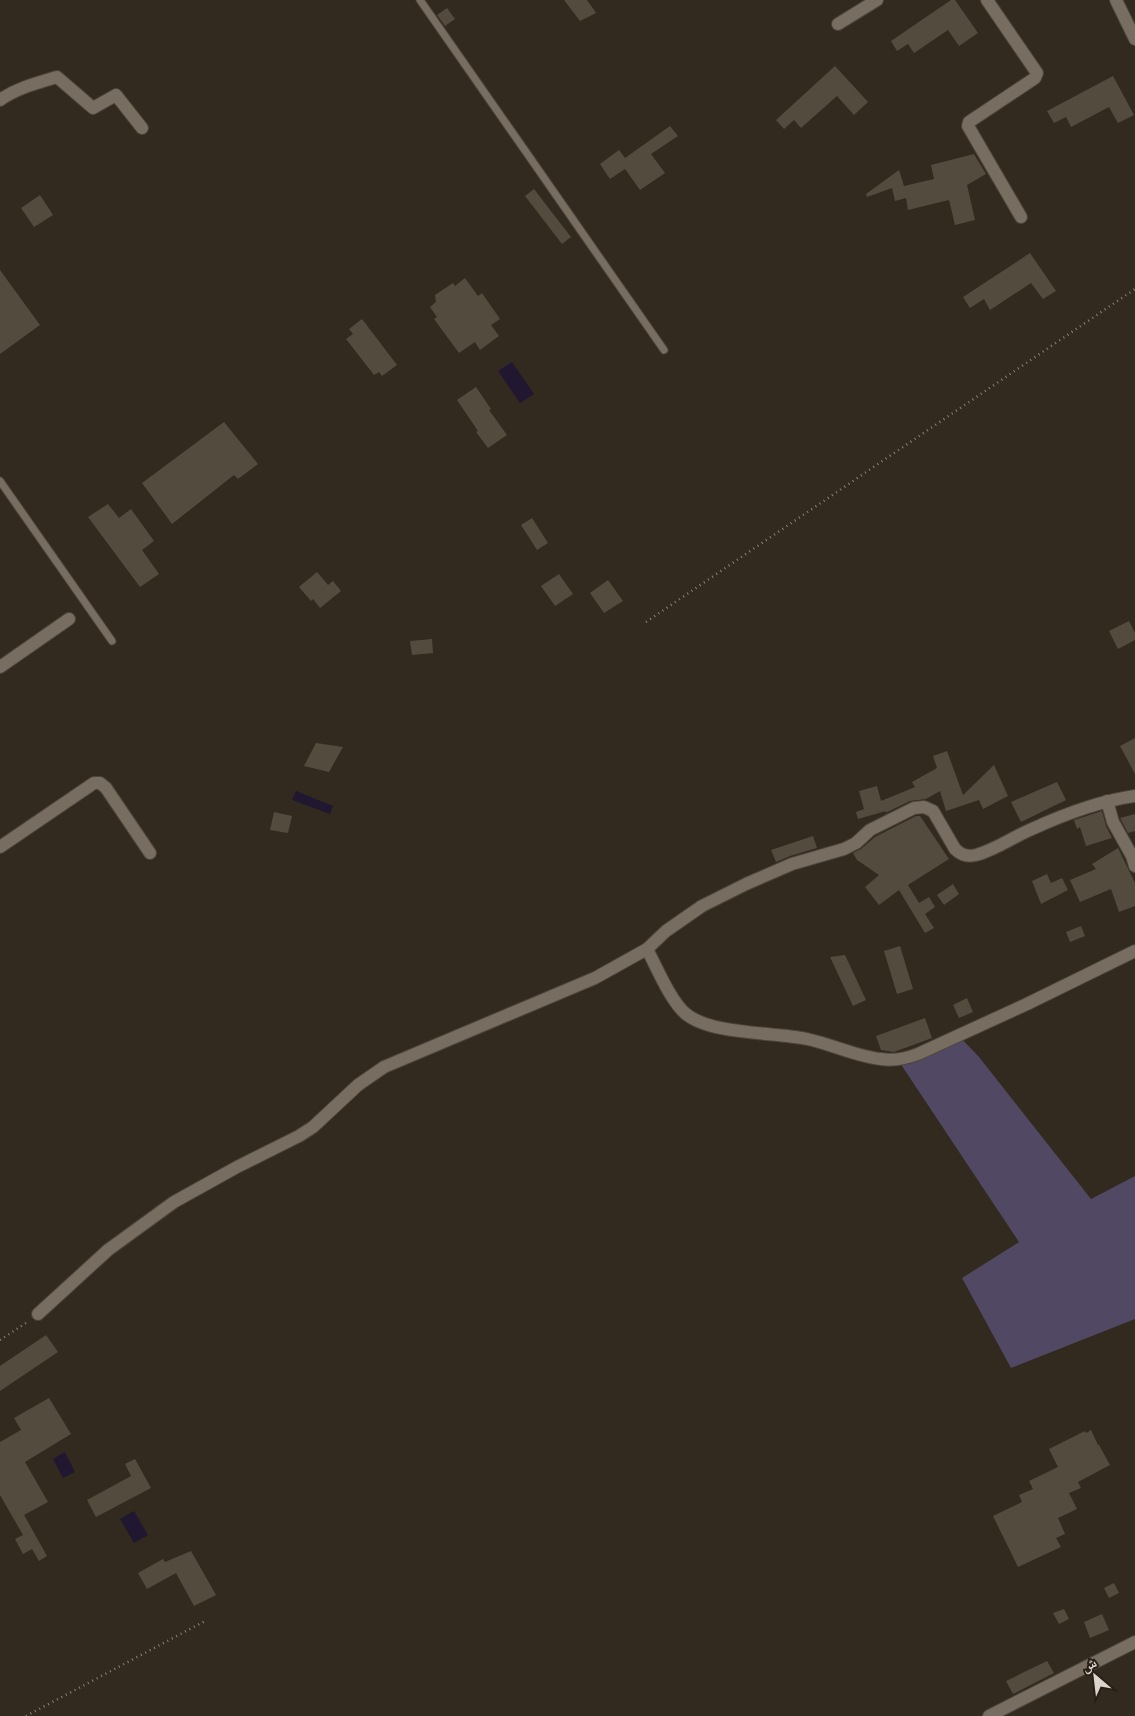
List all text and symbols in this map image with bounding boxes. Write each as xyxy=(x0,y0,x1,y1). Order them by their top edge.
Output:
north arrow xyxy=(1070,1651,1120,1701)
text: ش xyxy=(1078,1653,1100,1676)

